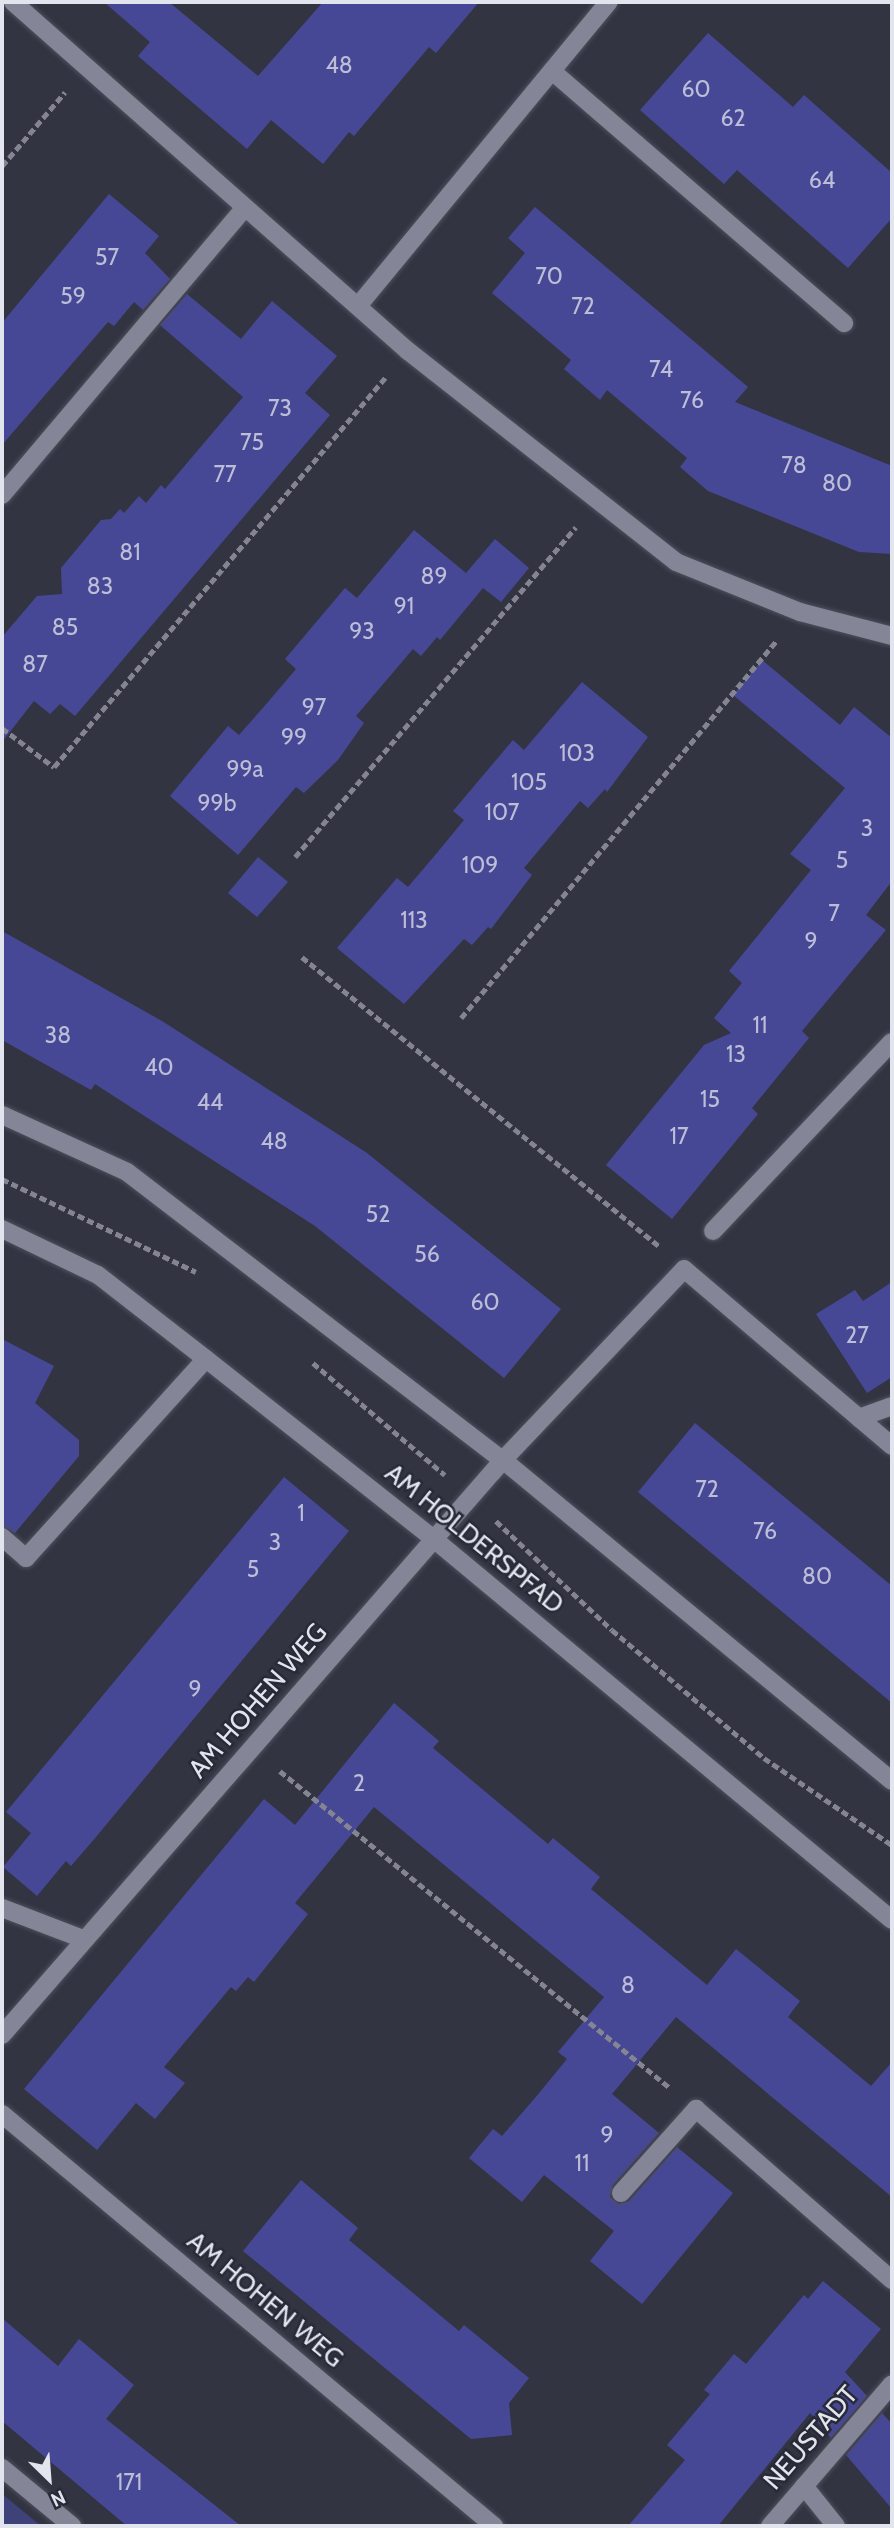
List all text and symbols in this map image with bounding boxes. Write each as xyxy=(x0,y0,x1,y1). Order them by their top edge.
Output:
house number: 48 xyxy=(325,51,353,79)
house number: 60 xyxy=(681,75,711,103)
house number: 62 xyxy=(720,104,746,132)
house number: 64 xyxy=(809,166,835,194)
house number: 57 xyxy=(95,243,119,271)
house number: 70 xyxy=(535,262,563,290)
house number: 59 xyxy=(60,282,86,310)
house number: 72 xyxy=(571,292,595,320)
house number: 74 xyxy=(649,355,673,383)
house number: 76 xyxy=(680,386,704,414)
house number: 73 xyxy=(268,394,292,422)
house number: 75 xyxy=(240,428,264,456)
house number: 78 xyxy=(781,451,807,479)
house number: 77 xyxy=(213,460,237,488)
house number: 80 xyxy=(822,469,852,497)
house number: 81 xyxy=(119,538,141,566)
house number: 89 xyxy=(420,562,448,590)
house number: 83 xyxy=(87,572,113,600)
house number: 91 xyxy=(394,592,414,620)
house number: 85 xyxy=(52,613,78,641)
house number: 93 xyxy=(349,617,375,645)
house number: 87 xyxy=(22,650,48,678)
house number: 97 xyxy=(302,693,326,721)
house number: 99 xyxy=(281,723,307,751)
house number: 103 xyxy=(559,739,595,767)
house number: 99a xyxy=(226,755,264,783)
house number: 105 xyxy=(511,768,547,796)
house number: 99b xyxy=(198,789,236,817)
house number: 107 xyxy=(485,798,519,826)
house number: 3 xyxy=(861,814,873,842)
house number: 5 xyxy=(836,846,848,874)
house number: 109 xyxy=(462,851,498,879)
house number: 7 xyxy=(828,899,840,927)
house number: 113 xyxy=(400,906,428,934)
house number: 9 xyxy=(804,927,818,955)
house number: 11 xyxy=(753,1011,767,1039)
house number: 38 xyxy=(45,1021,71,1049)
house number: 13 xyxy=(726,1040,746,1068)
house number: 40 xyxy=(144,1053,174,1081)
house number: 15 xyxy=(700,1085,720,1113)
house number: 44 xyxy=(197,1088,223,1116)
house number: 17 xyxy=(669,1122,689,1150)
house number: 48 xyxy=(260,1127,288,1155)
house number: 52 xyxy=(366,1200,390,1228)
house number: 56 xyxy=(414,1240,440,1268)
house number: 60 xyxy=(470,1288,500,1316)
house number: 27 xyxy=(845,1321,869,1349)
street label: AM HOLDERSPFAD xyxy=(378,1457,570,1621)
house number: 72 xyxy=(695,1475,719,1503)
house number: 1 xyxy=(297,1499,305,1527)
house number: 76 xyxy=(753,1517,777,1545)
house number: 3 xyxy=(269,1528,281,1556)
house number: 5 xyxy=(247,1555,259,1583)
house number: 80 xyxy=(802,1562,832,1590)
street label: AM HOHEN WEG xyxy=(182,1617,334,1785)
house number: 9 xyxy=(188,1675,202,1703)
house number: 2 xyxy=(353,1769,365,1797)
house number: 8 xyxy=(621,1971,635,1999)
house number: 9 xyxy=(600,2121,614,2149)
house number: 11 xyxy=(575,2149,589,2177)
street label: AM HOHEN WEG xyxy=(180,2226,350,2374)
street label: NEUSTADT xyxy=(757,2380,865,2496)
north arrow xyxy=(14,2444,84,2514)
house number: 171 xyxy=(116,2468,142,2496)
text: N xyxy=(47,2485,69,2512)

